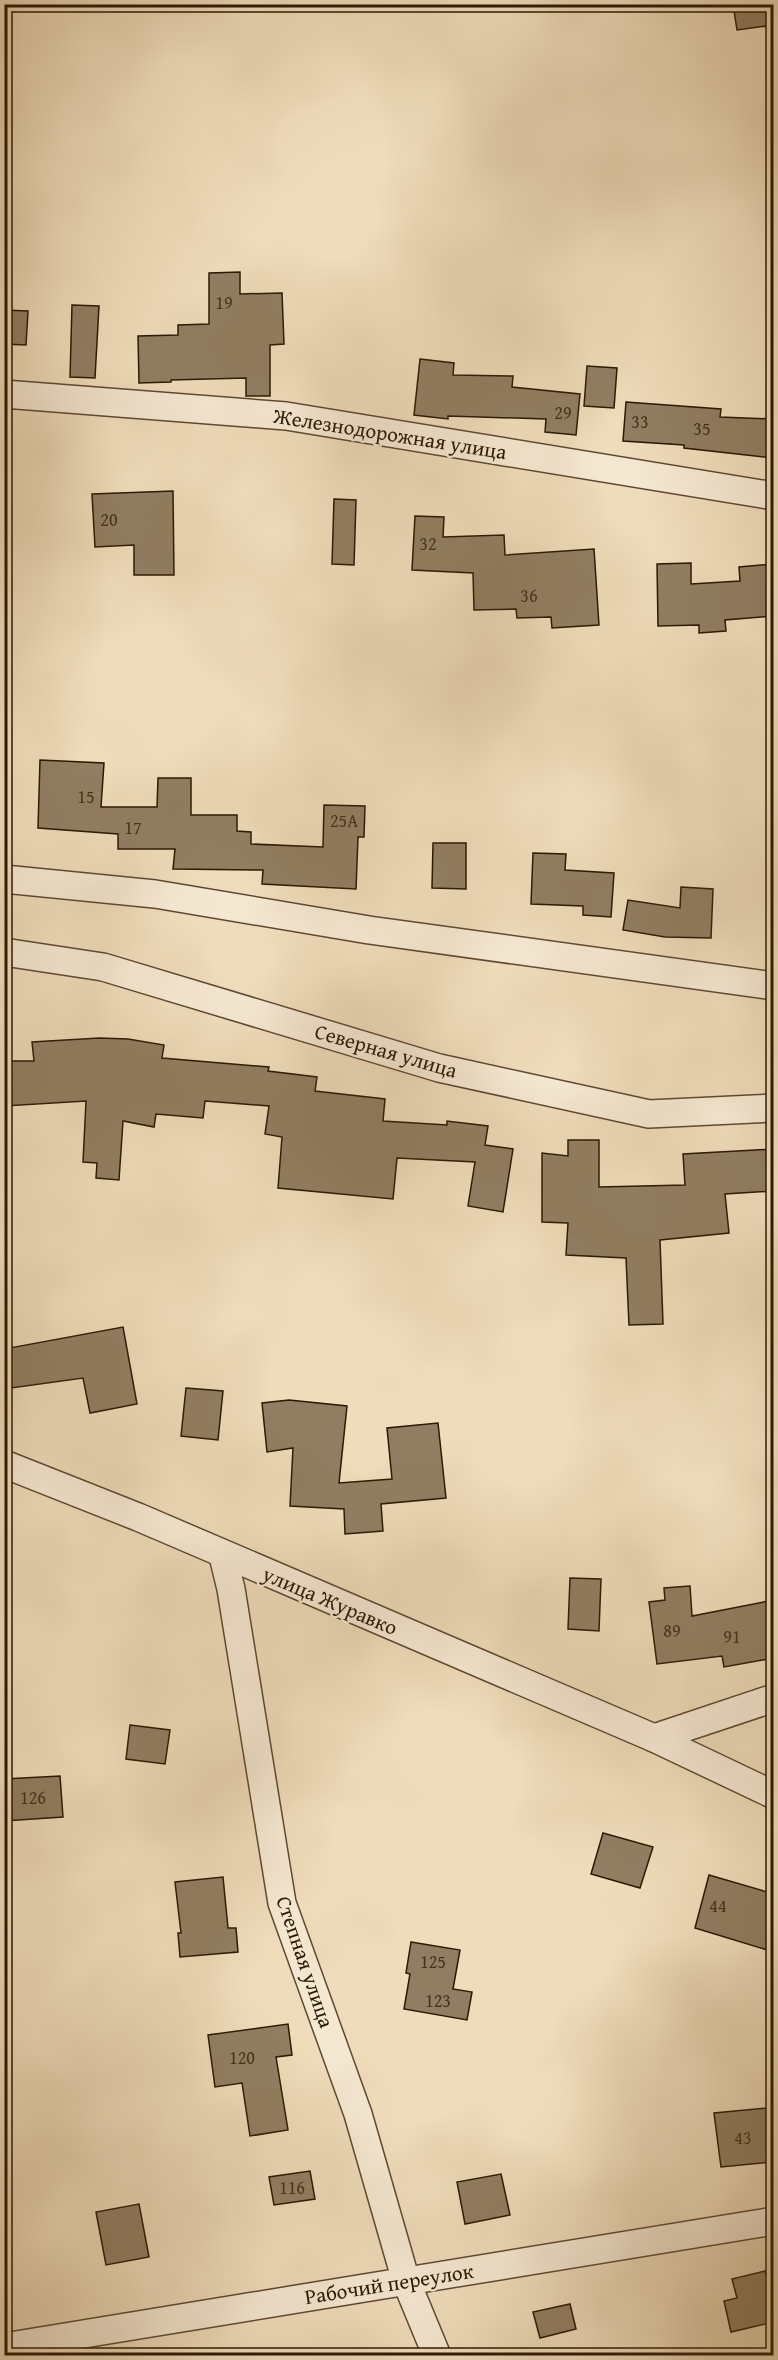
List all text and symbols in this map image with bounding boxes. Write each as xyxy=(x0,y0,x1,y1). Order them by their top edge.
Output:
house number: 19 xyxy=(215,289,233,316)
house number: 29 xyxy=(554,399,572,426)
street label: Железнодорожная улица xyxy=(270,400,509,467)
house number: 33 xyxy=(631,408,649,435)
house number: 35 xyxy=(693,415,711,442)
house number: 20 xyxy=(100,506,118,533)
house number: 32 xyxy=(419,530,437,557)
house number: 36 xyxy=(520,582,538,609)
house number: 15 xyxy=(77,783,95,810)
house number: 25А xyxy=(330,807,358,834)
house number: 17 xyxy=(124,814,142,841)
street label: Северная улица xyxy=(311,1015,461,1086)
street label: улица Журавко xyxy=(257,1558,402,1643)
house number: 89 xyxy=(663,1617,681,1644)
house number: 91 xyxy=(723,1623,741,1650)
house number: 126 xyxy=(20,1784,46,1811)
street label: Степная улица xyxy=(268,1892,342,2032)
house number: 44 xyxy=(709,1892,727,1919)
house number: 125 xyxy=(420,1948,446,1975)
house number: 123 xyxy=(425,1987,451,2014)
house number: 120 xyxy=(229,2044,255,2071)
house number: 43 xyxy=(734,2124,752,2151)
house number: 116 xyxy=(279,2174,305,2201)
street label: Рабочий переулок xyxy=(302,2255,476,2312)

